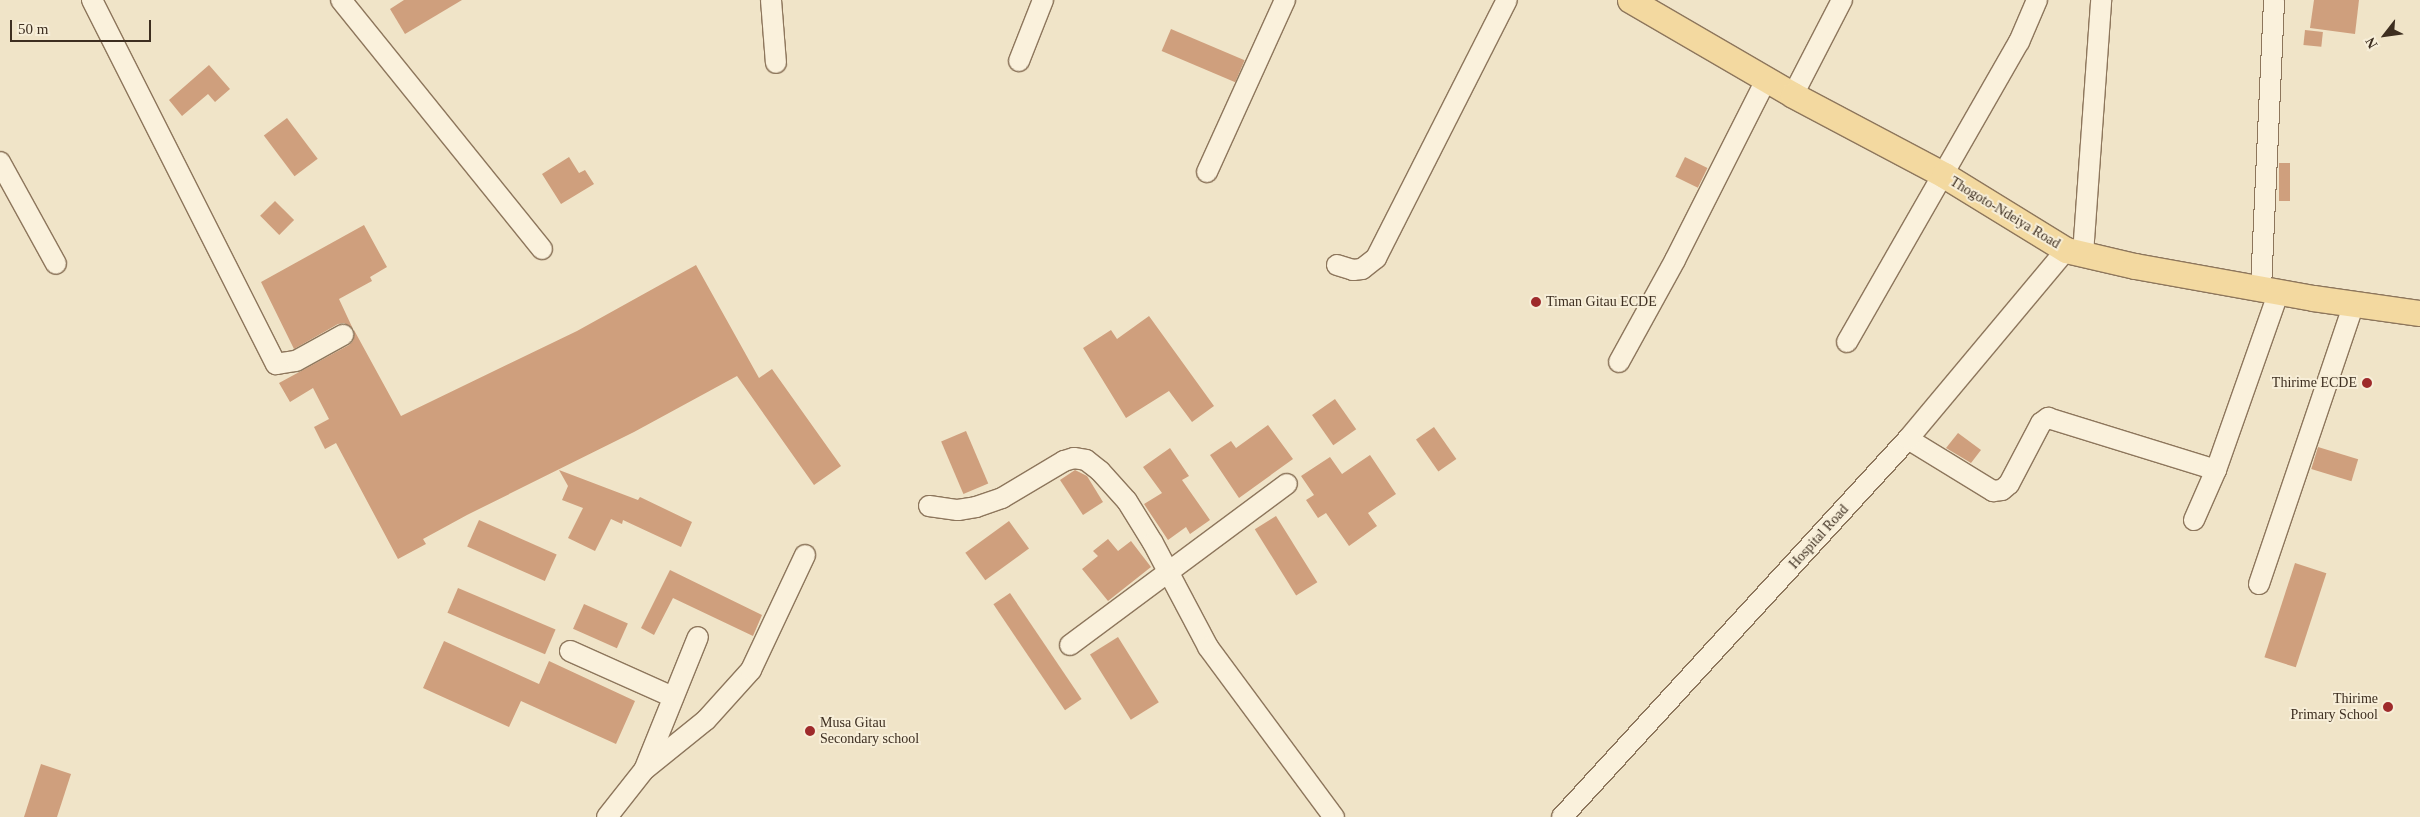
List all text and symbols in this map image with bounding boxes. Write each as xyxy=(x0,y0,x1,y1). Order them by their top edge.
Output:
scale bar xyxy=(12,10,154,42)
north arrow xyxy=(2360,10,2410,60)
text: 50 m xyxy=(18,21,48,37)
text: N xyxy=(2363,35,2381,51)
street label: Thogoto-Ndeiya Road xyxy=(1947,173,2063,253)
place label: Timan Gitau ECDE xyxy=(1546,294,1657,310)
marker: Timan Gitau ECDE xyxy=(1530,296,1542,308)
place label: Thirime ECDE xyxy=(2272,375,2357,391)
marker: Thirime ECDE xyxy=(2361,377,2373,389)
street label: Hospital Road xyxy=(1786,501,1852,573)
place label: Thirime Primary School xyxy=(2291,691,2378,724)
marker: Thirime Primary School xyxy=(2382,701,2394,713)
place label: Musa Gitau Secondary school xyxy=(820,715,919,748)
marker: Musa Gitau Secondary school xyxy=(804,725,816,737)

